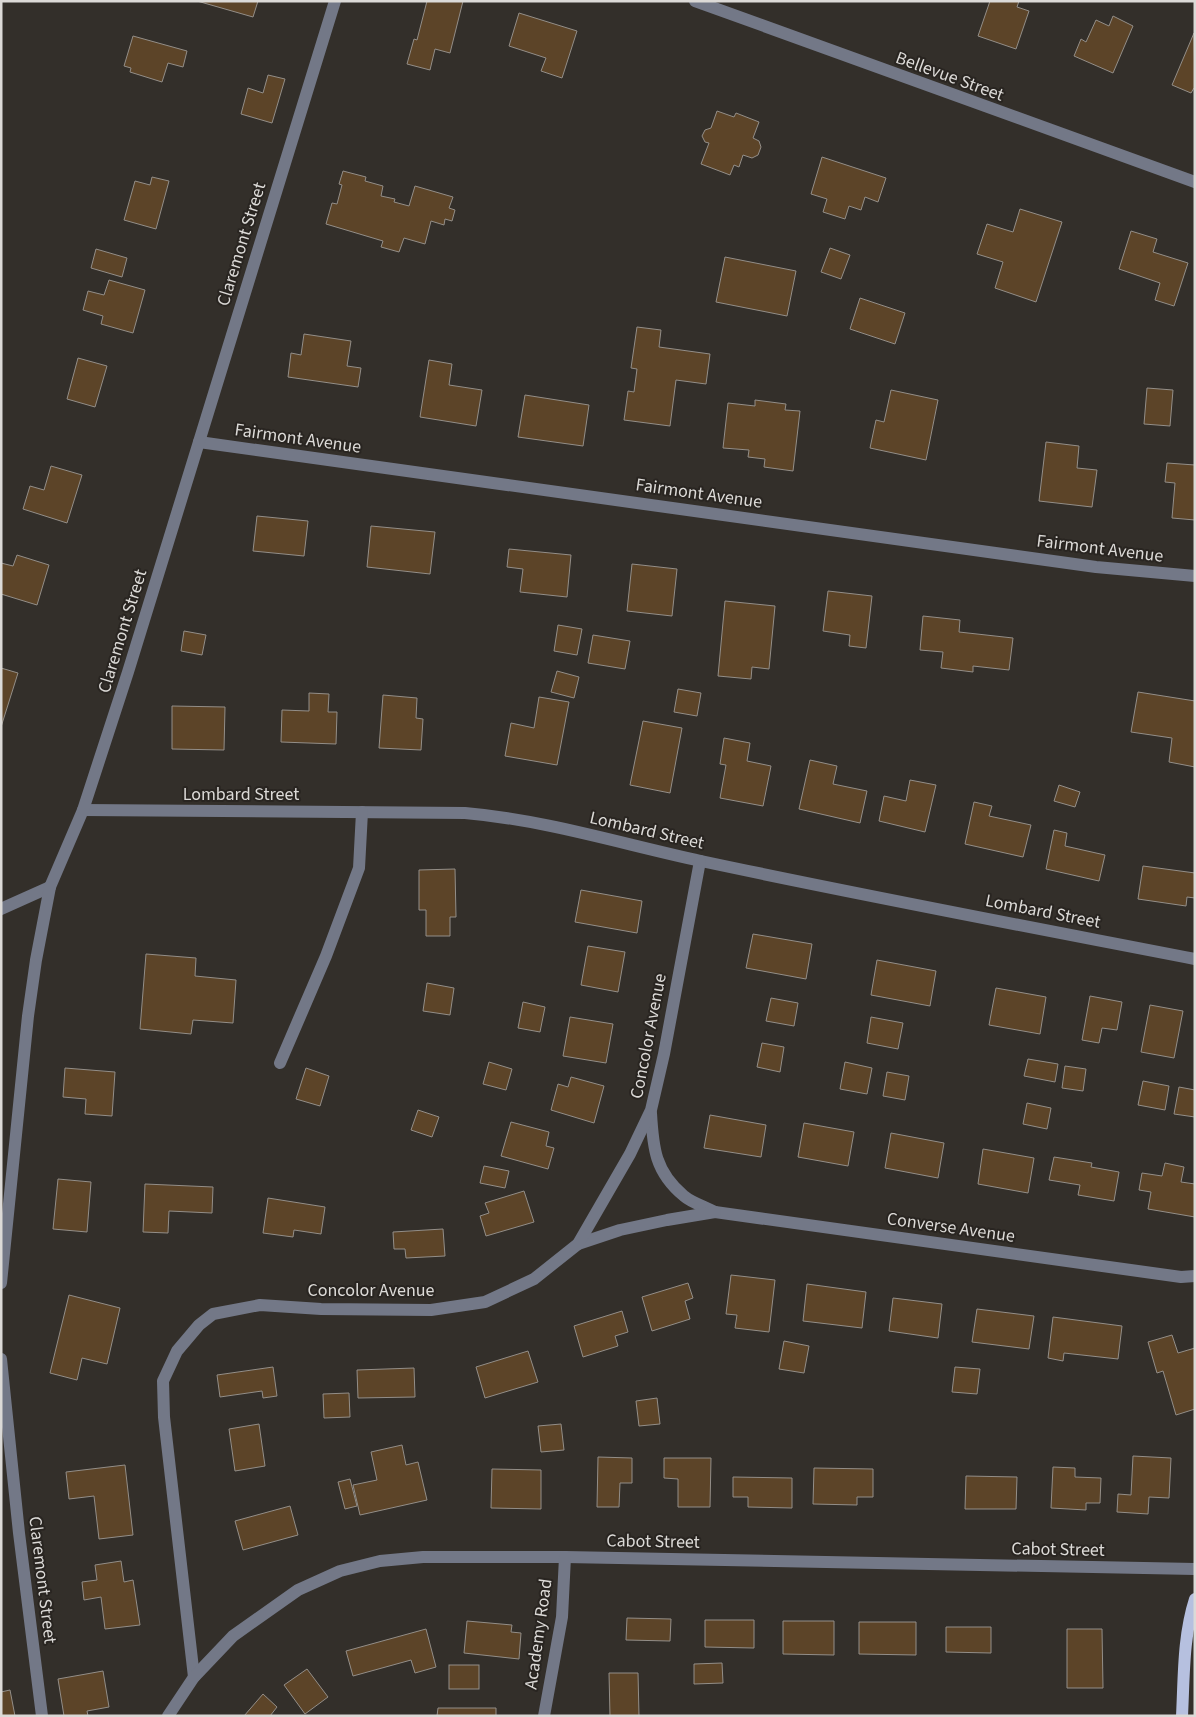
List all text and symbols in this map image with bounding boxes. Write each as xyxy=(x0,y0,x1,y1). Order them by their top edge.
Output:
street label: Bellevue Street xyxy=(892,45,1007,108)
street label: Claremont Street xyxy=(211,179,272,309)
street label: Fairmont Avenue xyxy=(233,417,363,460)
street label: Fairmont Avenue xyxy=(634,472,764,515)
street label: Fairmont Avenue xyxy=(1035,528,1165,569)
street label: Claremont Street xyxy=(92,566,153,696)
street label: Lombard Street xyxy=(183,782,299,807)
street label: Lombard Street xyxy=(587,805,707,856)
street label: Lombard Street xyxy=(983,888,1103,935)
street label: Concolor Avenue xyxy=(624,971,673,1101)
street label: Converse Avenue xyxy=(885,1206,1017,1249)
street label: Concolor Avenue xyxy=(307,1278,435,1303)
street label: Claremont Street xyxy=(22,1515,63,1645)
street label: Cabot Street xyxy=(606,1528,700,1555)
street label: Cabot Street xyxy=(1011,1536,1105,1563)
street label: Academy Road xyxy=(518,1577,559,1691)

